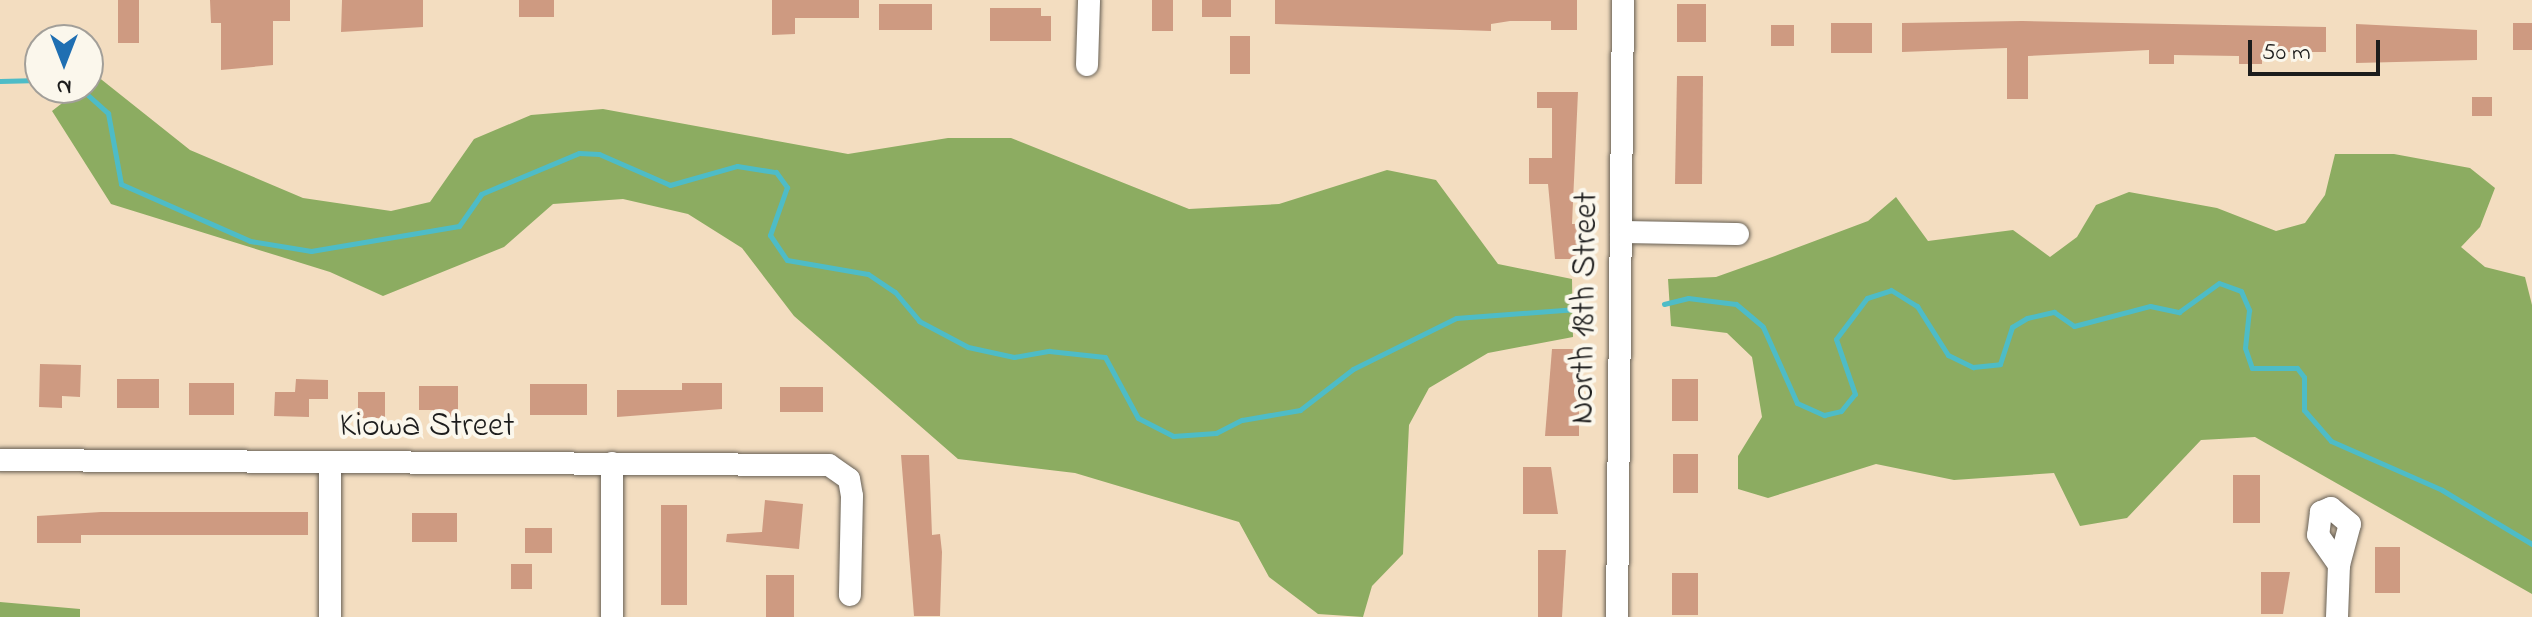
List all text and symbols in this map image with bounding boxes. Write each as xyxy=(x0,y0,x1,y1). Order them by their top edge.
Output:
north arrow xyxy=(24,24,104,104)
scale bar xyxy=(2252,24,2384,74)
text: 50 m xyxy=(2262,36,2311,71)
text: N xyxy=(57,70,71,102)
street label: North 18th Street xyxy=(1564,191,1608,425)
street label: Kiowa Street xyxy=(339,408,515,448)

